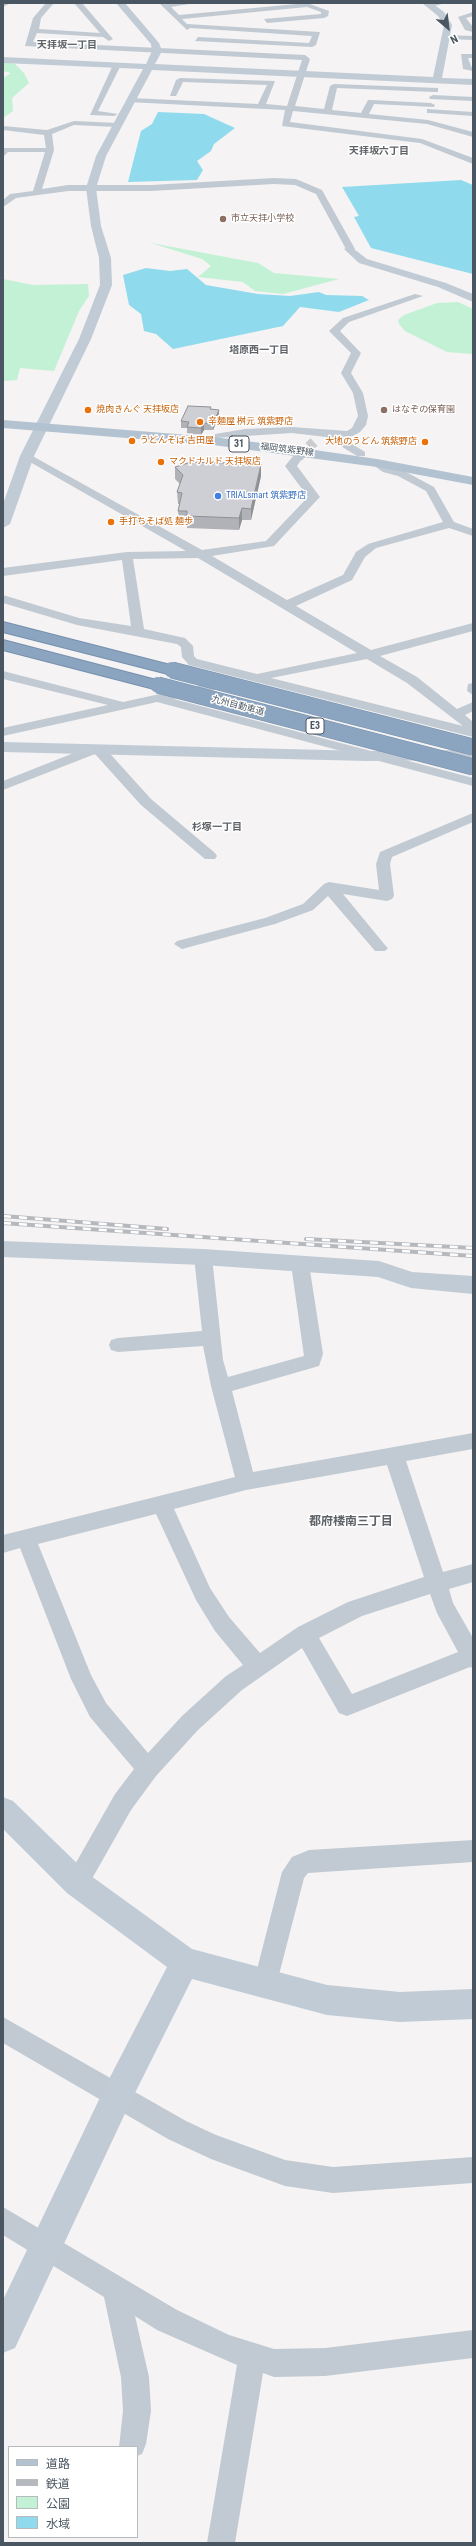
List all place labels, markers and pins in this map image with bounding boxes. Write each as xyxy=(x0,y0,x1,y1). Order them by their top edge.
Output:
marker: 市立天拝小学校 xyxy=(218,214,228,224)
place label: 市立天拝小学校 xyxy=(231,214,294,224)
marker: 焼肉きんぐ 天拝坂店 xyxy=(83,405,93,415)
place label: 焼肉きんぐ 天拝坂店 xyxy=(96,405,179,415)
marker: はなぞの保育園 xyxy=(379,405,389,415)
place label: はなぞの保育園 xyxy=(392,405,455,415)
marker: 辛麺屋 桝元 筑紫野店 xyxy=(195,417,205,427)
place label: 辛麺屋 桝元 筑紫野店 xyxy=(208,417,293,427)
marker: うどんそば 吉田屋 xyxy=(127,436,137,446)
place label: うどんそば 吉田屋 xyxy=(140,436,214,446)
place label: 大地のうどん 筑紫野店 xyxy=(325,437,417,447)
marker: 大地のうどん 筑紫野店 xyxy=(420,437,430,447)
marker: マクドナルド 天拝坂店 xyxy=(156,457,166,467)
place label: マクドナルド 天拝坂店 xyxy=(169,457,261,467)
marker: TRIALsmart 筑紫野店 xyxy=(213,491,223,501)
place label: TRIALsmart 筑紫野店 xyxy=(226,491,306,501)
marker: 手打ちそば処 麺歩 xyxy=(106,517,116,527)
place label: 手打ちそば処 麺歩 xyxy=(119,517,193,527)

